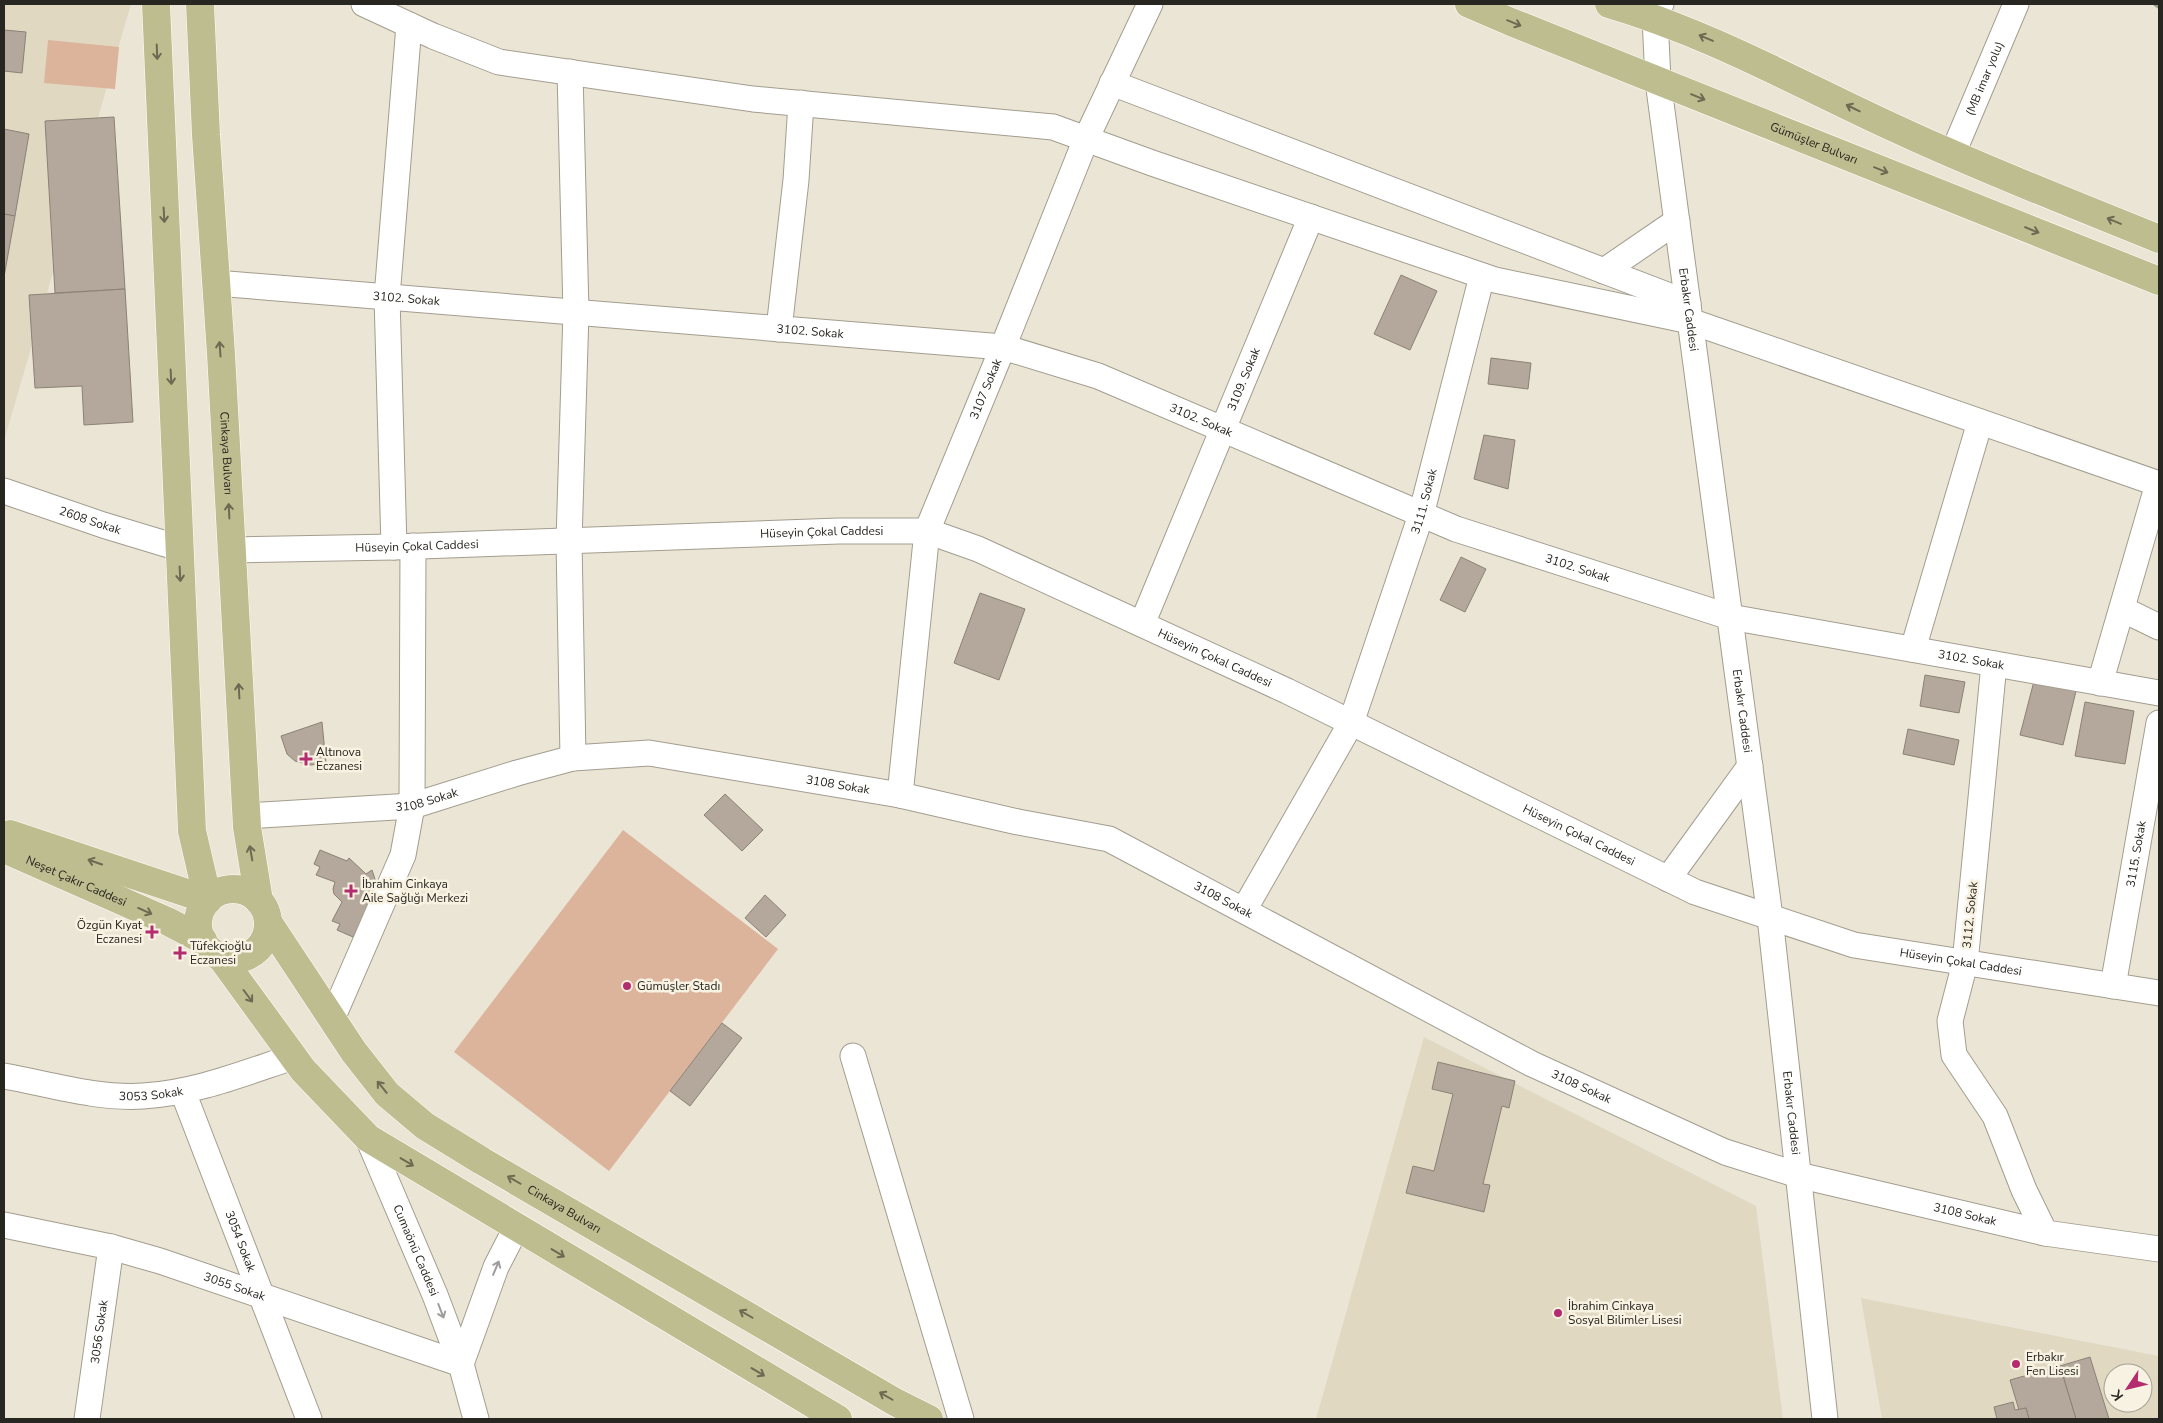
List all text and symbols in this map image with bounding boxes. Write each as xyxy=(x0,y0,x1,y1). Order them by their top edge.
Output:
one-way arrow xyxy=(1506,19,1521,29)
one-way arrow xyxy=(1699,33,1714,43)
street label: (MB imar yolu) xyxy=(1962,39,2007,118)
one-way arrow xyxy=(153,44,162,60)
one-way arrow xyxy=(1690,93,1705,102)
one-way arrow xyxy=(1845,103,1860,113)
street label: Gümüşler Bulvarı xyxy=(1768,118,1860,168)
one-way arrow xyxy=(1873,165,1888,175)
one-way arrow xyxy=(160,207,169,223)
one-way arrow xyxy=(2107,215,2122,225)
one-way arrow xyxy=(2024,226,2039,235)
street label: Erbakır Caddesi xyxy=(1675,267,1702,352)
street label: 3102. Sokak xyxy=(372,288,441,309)
street label: 3102. Sokak xyxy=(776,321,845,342)
one-way arrow xyxy=(216,341,225,357)
street label: 3109. Sokak xyxy=(1223,344,1264,413)
street label: 3107 Sokak xyxy=(966,355,1006,422)
one-way arrow xyxy=(167,369,176,385)
street label: 3102. Sokak xyxy=(1167,400,1236,441)
street label: Cinkaya Bulvarı xyxy=(216,411,237,495)
street label: 3111. Sokak xyxy=(1407,466,1441,536)
street label: 2608 Sokak xyxy=(57,503,124,538)
one-way arrow xyxy=(225,504,234,520)
street label: Hüseyin Çokal Caddesi xyxy=(760,523,883,542)
street label: Hüseyin Çokal Caddesi xyxy=(355,536,479,556)
street label: 3102. Sokak xyxy=(1543,550,1613,586)
one-way arrow xyxy=(175,566,184,582)
street label: Hüseyin Çokal Caddesi xyxy=(1155,625,1274,691)
street label: 3102. Sokak xyxy=(1937,646,2007,674)
street label: Erbakır Caddesi xyxy=(1729,668,1756,754)
one-way arrow xyxy=(235,683,244,699)
place label: Altınova Eczanesi xyxy=(316,744,362,774)
marker: Altınova Eczanesi xyxy=(300,753,312,765)
street label: 3108 Sokak xyxy=(805,771,872,798)
street label: 3108 Sokak xyxy=(395,784,461,815)
street label: Hüseyin Çokal Caddesi xyxy=(1520,800,1638,869)
street label: 3115. Sokak xyxy=(2122,819,2150,888)
one-way arrow xyxy=(246,845,256,861)
street label: Neşet Çakır Caddesi xyxy=(23,852,129,910)
one-way arrow xyxy=(88,857,104,866)
place label: İbrahim Cinkaya Aile Sağlığı Merkezi xyxy=(362,876,468,906)
street label: 3108 Sokak xyxy=(1191,878,1256,922)
street label: 3112. Sokak xyxy=(1959,880,1982,949)
marker: İbrahim Cinkaya Aile Sağlığı Merkezi xyxy=(344,884,358,898)
one-way arrow xyxy=(137,906,152,916)
place label: Özgün Kıyat Eczanesi xyxy=(77,917,143,947)
marker: Özgün Kıyat Eczanesi xyxy=(146,926,158,938)
place label: Tüfekçioğlu Eczanesi xyxy=(190,938,251,968)
street label: Hüseyin Çokal Caddesi xyxy=(1899,944,2023,979)
marker: Tüfekçioğlu Eczanesi xyxy=(174,947,186,959)
place label: Gümüşler Stadı xyxy=(637,978,720,994)
marker: Gümüşler Stadı xyxy=(621,980,633,992)
one-way arrow xyxy=(242,989,253,1002)
street label: 3108 Sokak xyxy=(1549,1066,1615,1108)
street label: Erbakır Caddesi xyxy=(1779,1070,1804,1156)
one-way arrow xyxy=(376,1081,387,1094)
street label: 3053 Sokak xyxy=(119,1083,185,1104)
one-way arrow xyxy=(400,1157,414,1167)
one-way arrow xyxy=(507,1175,522,1185)
street label: Cinkaya Bulvarı xyxy=(524,1181,604,1237)
street label: 3108 Sokak xyxy=(1932,1199,1999,1230)
street label: Cumaönü Caddesi xyxy=(389,1202,442,1298)
street label: 3054 Sokak xyxy=(221,1208,260,1275)
one-way arrow xyxy=(550,1248,564,1258)
one-way arrow xyxy=(491,1261,501,1276)
street label: 3055 Sokak xyxy=(202,1269,269,1305)
street label: 3056 Sokak xyxy=(87,1298,112,1365)
place label: İbrahim Cinkaya Sosyal Bilimler Lisesi xyxy=(1568,1298,1682,1328)
one-way arrow xyxy=(438,1304,447,1319)
marker: İbrahim Cinkaya Sosyal Bilimler Lisesi xyxy=(1552,1307,1564,1319)
one-way arrow xyxy=(739,1308,753,1318)
place label: Erbakır Fen Lisesi xyxy=(2026,1349,2079,1379)
marker: Erbakır Fen Lisesi xyxy=(2010,1358,2022,1370)
north arrow xyxy=(2103,1363,2153,1413)
one-way arrow xyxy=(750,1367,764,1377)
text: K xyxy=(2107,1385,2128,1404)
one-way arrow xyxy=(879,1391,893,1401)

